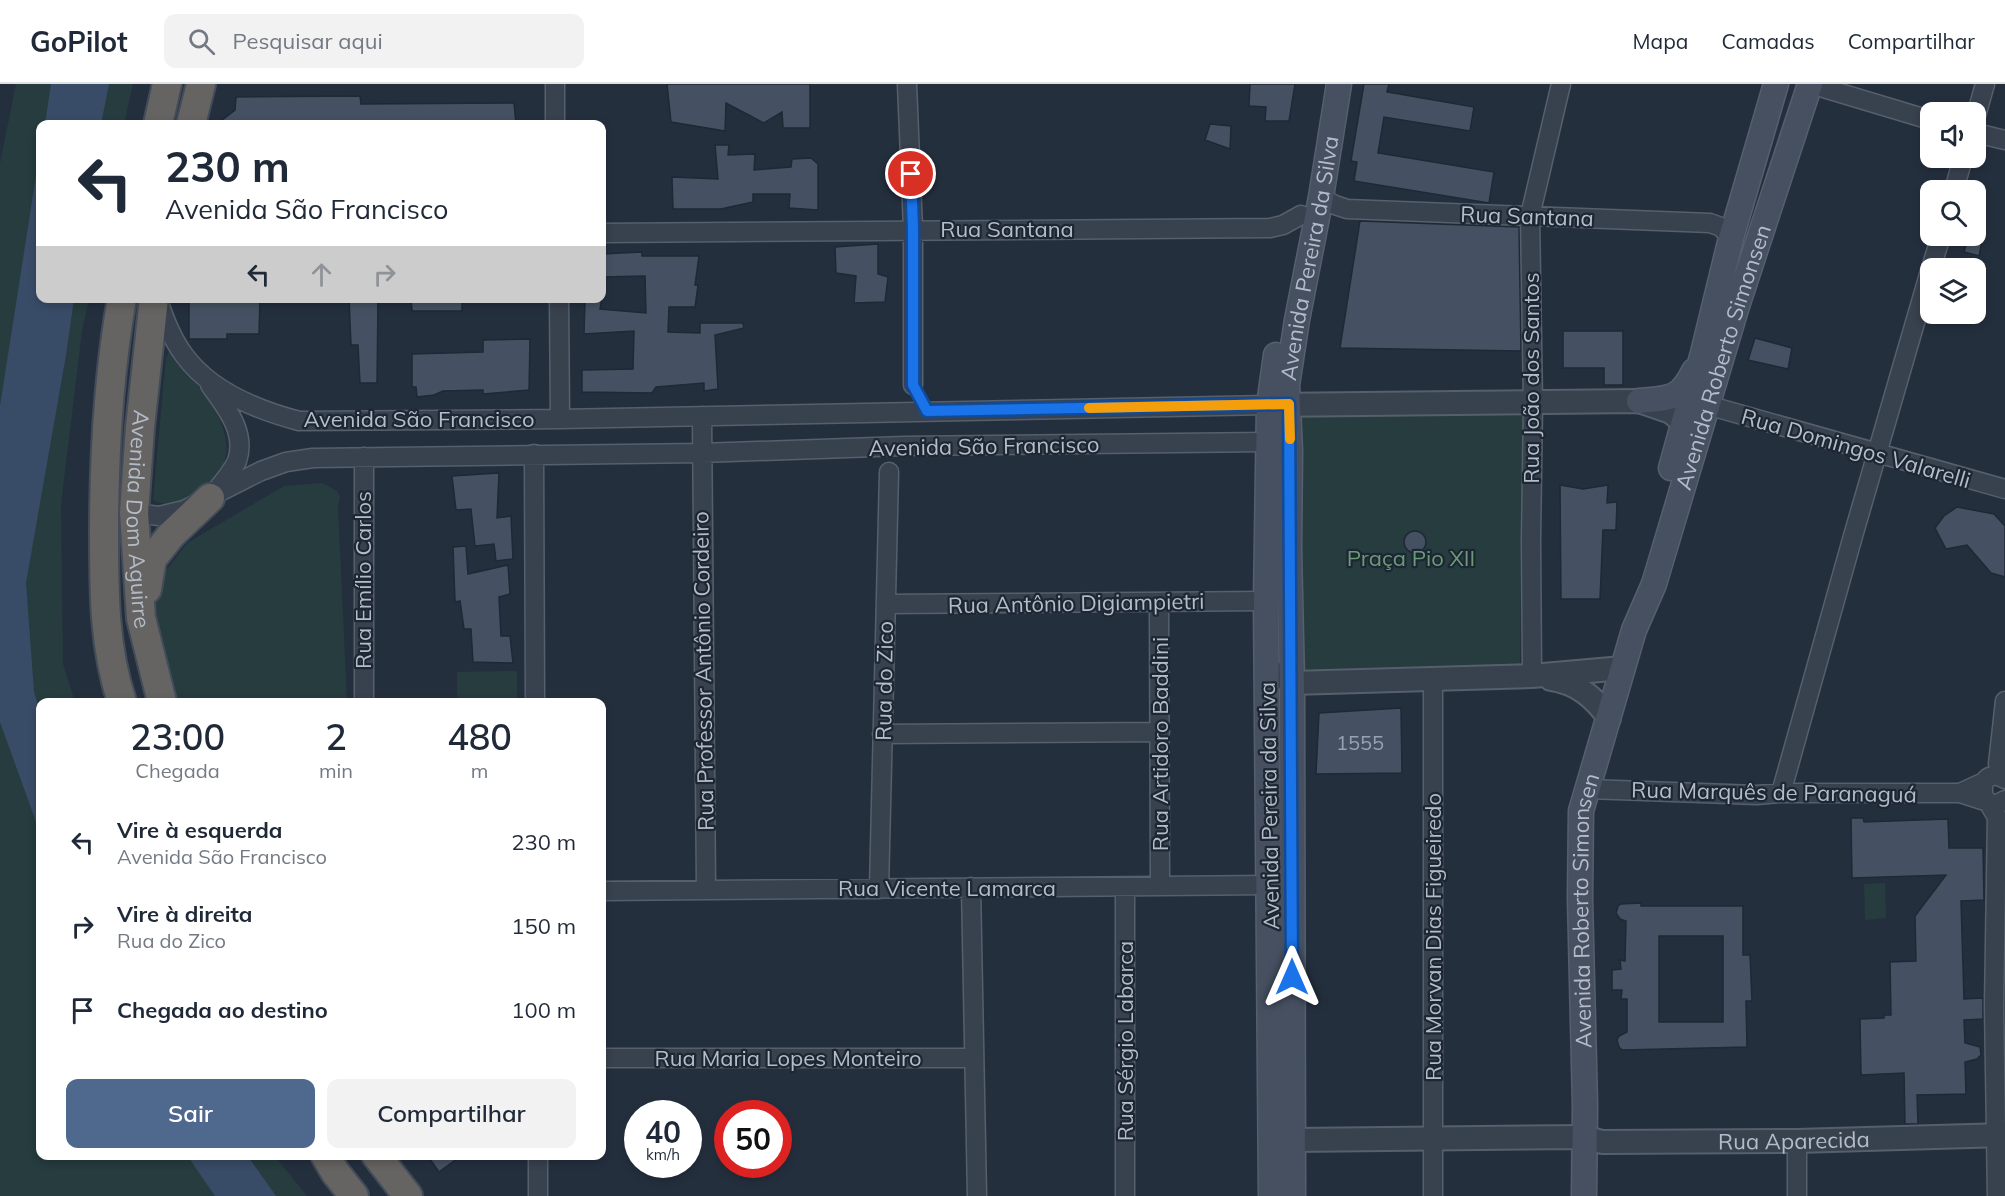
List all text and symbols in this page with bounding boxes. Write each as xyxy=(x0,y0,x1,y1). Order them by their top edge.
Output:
search box xyxy=(164,14,584,68)
text: GoPilot xyxy=(30,24,128,59)
icon: search xyxy=(185,25,218,58)
text: Pesquisar aqui xyxy=(233,27,383,55)
text: Mapa xyxy=(1633,28,1688,54)
text: Camadas xyxy=(1721,28,1815,54)
text: Compartilhar xyxy=(1848,28,1975,54)
map controls xyxy=(1920,102,1986,324)
button: sound xyxy=(1920,102,1986,168)
street label: Avenida Pereira da Silva xyxy=(1274,134,1345,382)
text: 230 m xyxy=(165,140,290,193)
icon: left xyxy=(66,144,144,222)
pin xyxy=(885,148,936,199)
icon: arrive xyxy=(894,157,927,190)
button: search xyxy=(1920,180,1986,246)
text: Avenida São Francisco xyxy=(165,192,448,226)
street label: Rua Santana xyxy=(1460,200,1594,232)
street label: Rua Santana xyxy=(940,215,1074,243)
street label: Avenida Roberto Simonsen xyxy=(1669,221,1777,493)
icon: left xyxy=(242,258,275,291)
icon: ahead xyxy=(305,258,338,291)
icon: right xyxy=(368,258,401,291)
button: layers xyxy=(1920,258,1986,324)
street label: Rua João dos Santos xyxy=(1517,272,1545,484)
street label: Rua Domingos Valarelli xyxy=(1738,402,1974,494)
street label: Avenida São Francisco xyxy=(304,405,534,433)
street label: Avenida Dom Aguirre xyxy=(120,409,157,631)
street label: Avenida São Francisco xyxy=(868,430,1100,462)
street label: Rua Emílio Carlos xyxy=(349,491,377,669)
street label: Rua Professor Antônio Cordeiro xyxy=(686,511,720,831)
park label: Praça Pio XII xyxy=(1347,544,1475,572)
street label: Rua Antônio Digiampietri xyxy=(948,587,1204,619)
street label: Rua do Zico xyxy=(869,621,899,741)
street label: Rua Artidoro Baddini xyxy=(1146,637,1174,851)
street label: Avenida Pereira da Silva xyxy=(1253,682,1285,930)
text: 23:00 xyxy=(130,714,225,759)
text: 2 xyxy=(325,714,347,759)
text: 480 xyxy=(447,714,512,759)
house number: 1555 xyxy=(1336,730,1384,755)
text: Chegada xyxy=(135,758,220,783)
text: min xyxy=(319,758,353,783)
text: m xyxy=(471,758,488,783)
street label: Avenida Roberto Simonsen xyxy=(1566,770,1605,1048)
street label: Rua Marquês de Paranaguá xyxy=(1631,776,1917,808)
street label: Rua Morvan Dias Figueiredo xyxy=(1419,793,1447,1081)
text: Vire à esquerda xyxy=(117,816,282,844)
icon: left xyxy=(66,826,99,859)
text: 230 m xyxy=(511,828,576,856)
text: Avenida São Francisco xyxy=(117,844,327,869)
street label: Rua Vicente Lamarca xyxy=(838,874,1056,902)
text: Vire à direita xyxy=(117,900,252,928)
icon: right xyxy=(66,910,99,943)
text: 150 m xyxy=(511,912,576,940)
text: Rua do Zico xyxy=(117,928,226,953)
street label: Rua Sérgio Labarca xyxy=(1111,941,1139,1141)
position arrow xyxy=(1260,945,1324,1009)
icon: arrive xyxy=(66,994,99,1027)
text: Chegada ao destino xyxy=(117,996,328,1024)
text: 100 m xyxy=(511,996,576,1024)
street label: Rua Maria Lopes Monteiro xyxy=(655,1044,921,1072)
button: Sair xyxy=(66,1079,315,1148)
button: Compartilhar xyxy=(327,1079,576,1148)
speed limit sign: 50 xyxy=(714,1100,792,1178)
text: 40 xyxy=(645,1113,681,1151)
street label: Rua Aparecida xyxy=(1718,1125,1870,1155)
text: km/h xyxy=(646,1145,680,1164)

